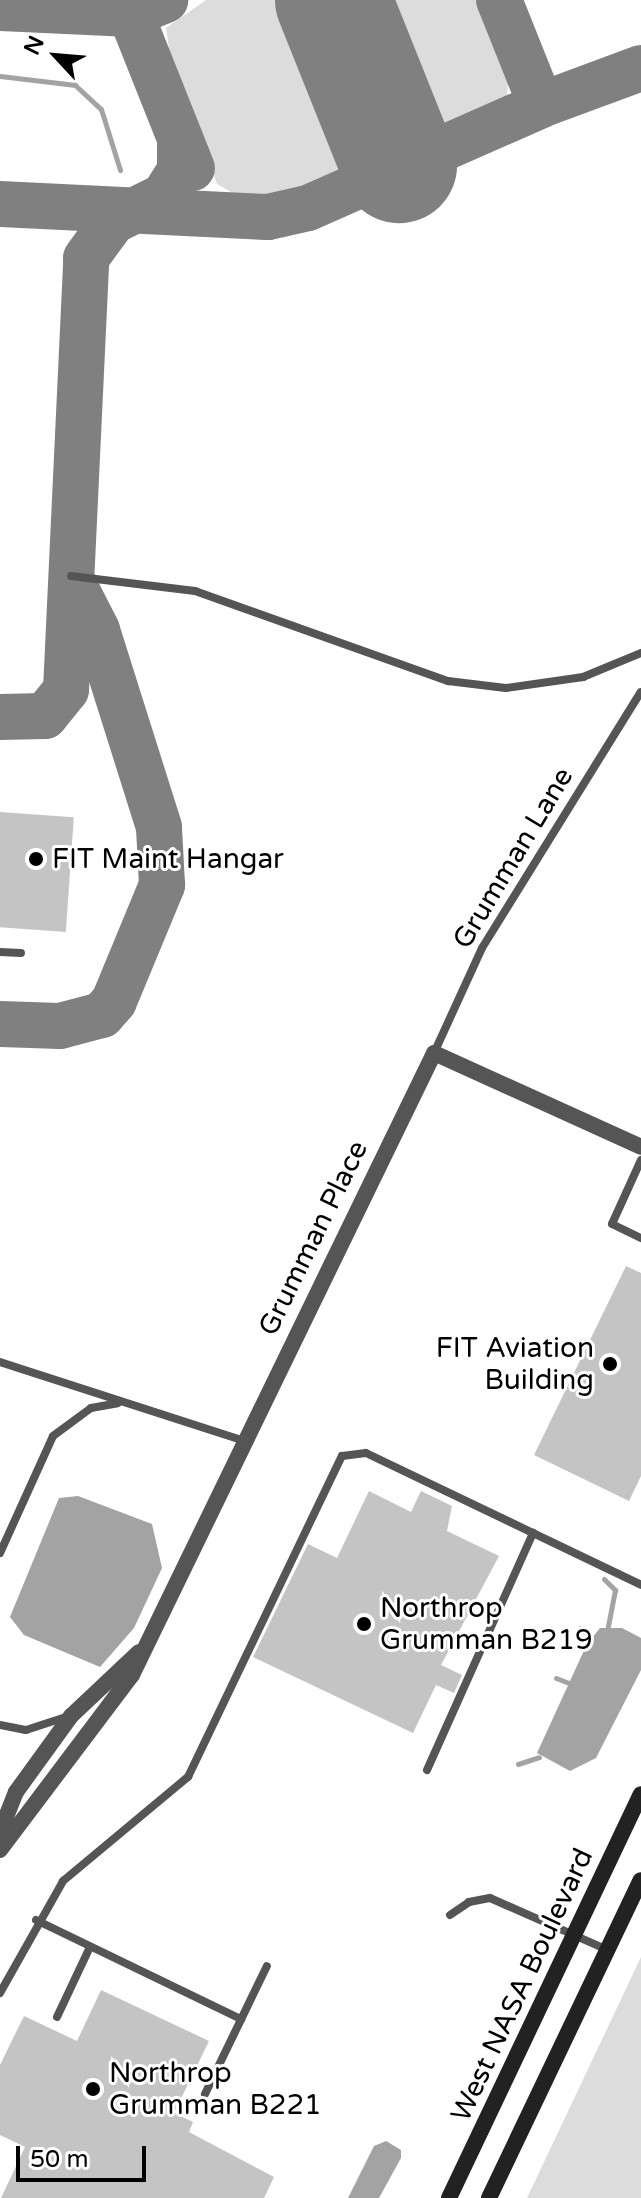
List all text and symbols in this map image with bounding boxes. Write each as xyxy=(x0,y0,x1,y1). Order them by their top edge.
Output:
north arrow xyxy=(16,16,96,96)
text: N xyxy=(19,32,50,59)
street label: Grumman Lane xyxy=(446,761,580,955)
place label: FIT Maint Hangar xyxy=(52,842,284,876)
marker: FIT Maint Hangar xyxy=(27,850,45,868)
street label: Grumman Place xyxy=(251,1135,375,1341)
place label: FIT Aviation Building xyxy=(436,1331,594,1397)
marker: FIT Aviation Building xyxy=(601,1355,619,1373)
place label: Northrop Grumman B219 xyxy=(380,1591,593,1657)
marker: Northrop Grumman B219 xyxy=(355,1615,373,1633)
street label: West NASA Boulevard xyxy=(444,1843,600,2127)
place label: Northrop Grumman B221 xyxy=(109,2056,322,2122)
marker: Northrop Grumman B221 xyxy=(84,2080,102,2098)
scale bar xyxy=(20,2130,150,2180)
text: 50 m xyxy=(30,2145,88,2174)

